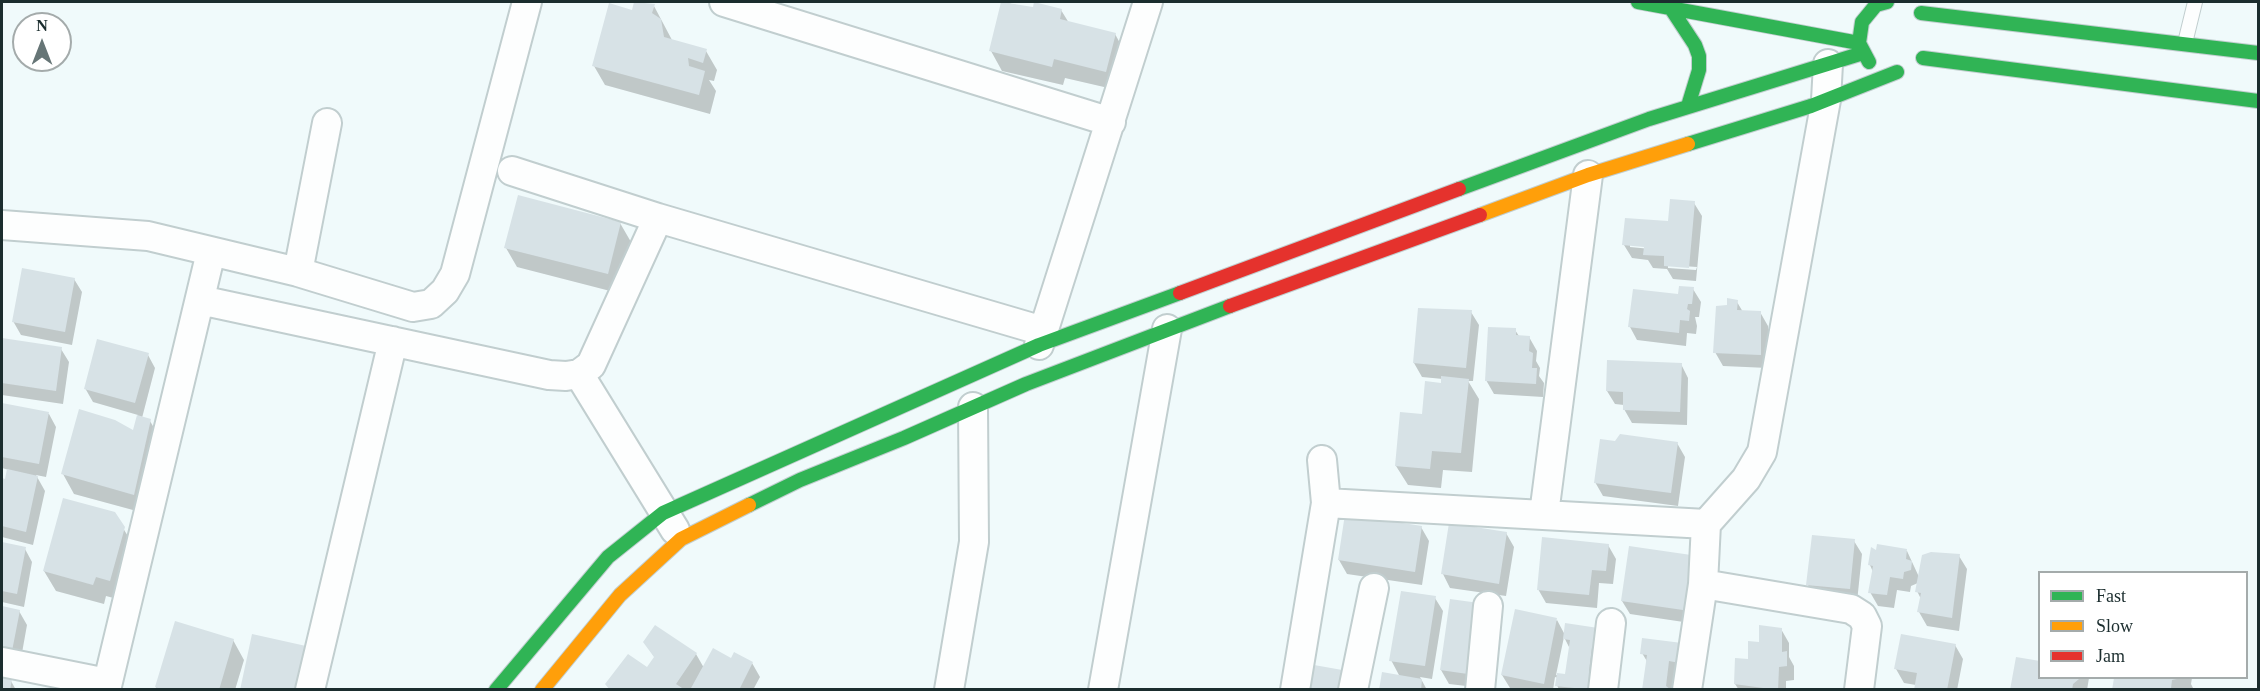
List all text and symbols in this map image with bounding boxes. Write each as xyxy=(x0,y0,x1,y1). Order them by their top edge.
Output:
north arrow xyxy=(12,12,72,72)
text: N xyxy=(36,17,48,34)
legend xyxy=(2038,571,2248,679)
text: Fast xyxy=(2096,586,2126,606)
text: Slow xyxy=(2096,616,2133,636)
text: Jam xyxy=(2096,646,2125,666)

